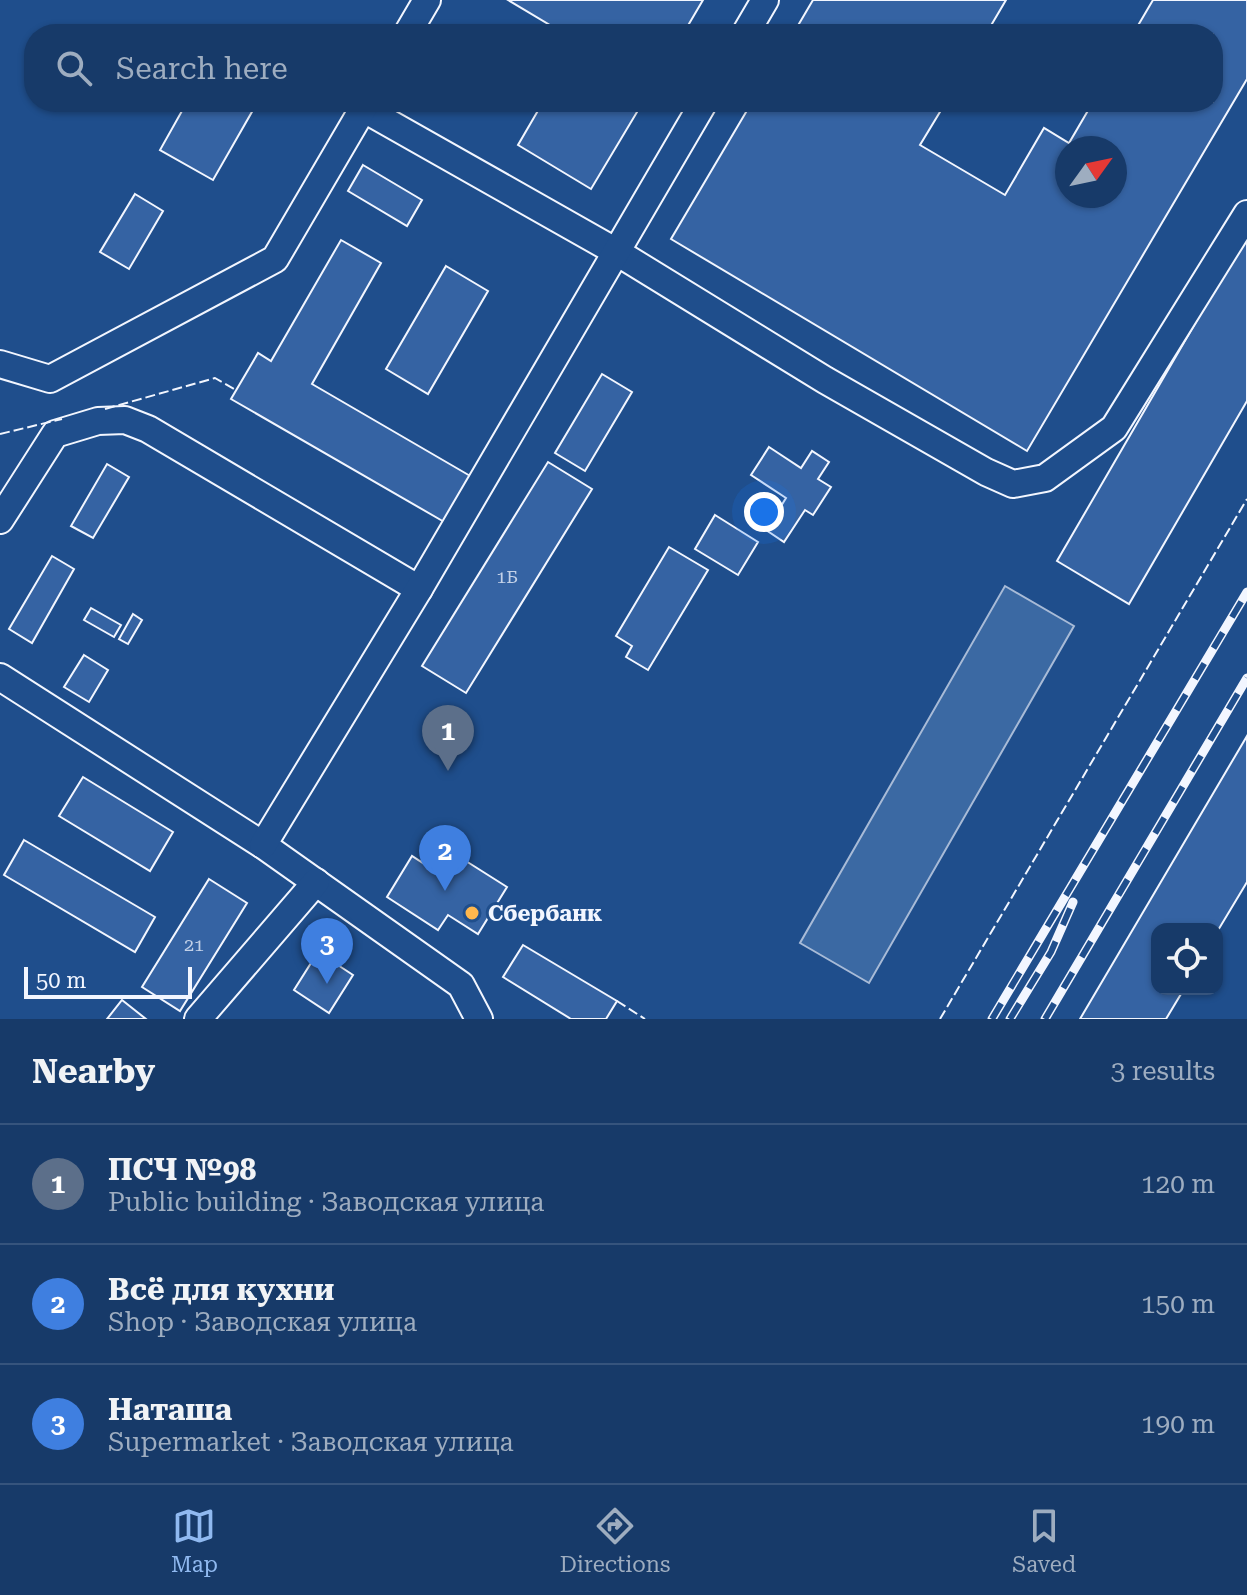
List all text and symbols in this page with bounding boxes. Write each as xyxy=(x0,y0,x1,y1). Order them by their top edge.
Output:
search box xyxy=(24,24,1223,112)
icon: search xyxy=(52,46,96,90)
text: Search here xyxy=(116,51,288,86)
north arrow xyxy=(1055,136,1127,208)
your location xyxy=(744,492,784,532)
house number: 1Б xyxy=(496,566,518,587)
pin: 1 xyxy=(422,705,474,771)
pin: 2 xyxy=(419,825,471,891)
place label: Сбербанк xyxy=(488,901,602,926)
marker: Сбербанк xyxy=(463,904,481,922)
pin: 3 xyxy=(301,918,353,984)
map controls xyxy=(1151,923,1223,995)
button: locate xyxy=(1151,923,1223,995)
house number: 21 xyxy=(184,934,204,955)
scale bar xyxy=(24,963,192,999)
text: 50 m xyxy=(36,968,86,993)
text: Nearby xyxy=(32,1051,155,1091)
text: 3 results xyxy=(1111,1056,1215,1086)
text: ПСЧ №98 xyxy=(108,1152,256,1187)
text: 1 xyxy=(51,1169,65,1199)
text: 120 m xyxy=(1141,1169,1215,1199)
text: Public building · Заводская улица xyxy=(108,1187,544,1217)
text: Всё для кухни xyxy=(108,1272,334,1307)
text: 2 xyxy=(51,1289,65,1319)
text: 150 m xyxy=(1141,1289,1215,1319)
text: Shop · Заводская улица xyxy=(108,1307,417,1337)
text: Наташа xyxy=(108,1392,232,1427)
text: 3 xyxy=(51,1409,65,1439)
text: 190 m xyxy=(1141,1409,1215,1439)
text: Supermarket · Заводская улица xyxy=(108,1427,514,1457)
tab: Map xyxy=(171,1504,218,1577)
tab: Directions xyxy=(560,1504,671,1577)
tab: Saved xyxy=(1012,1504,1076,1577)

